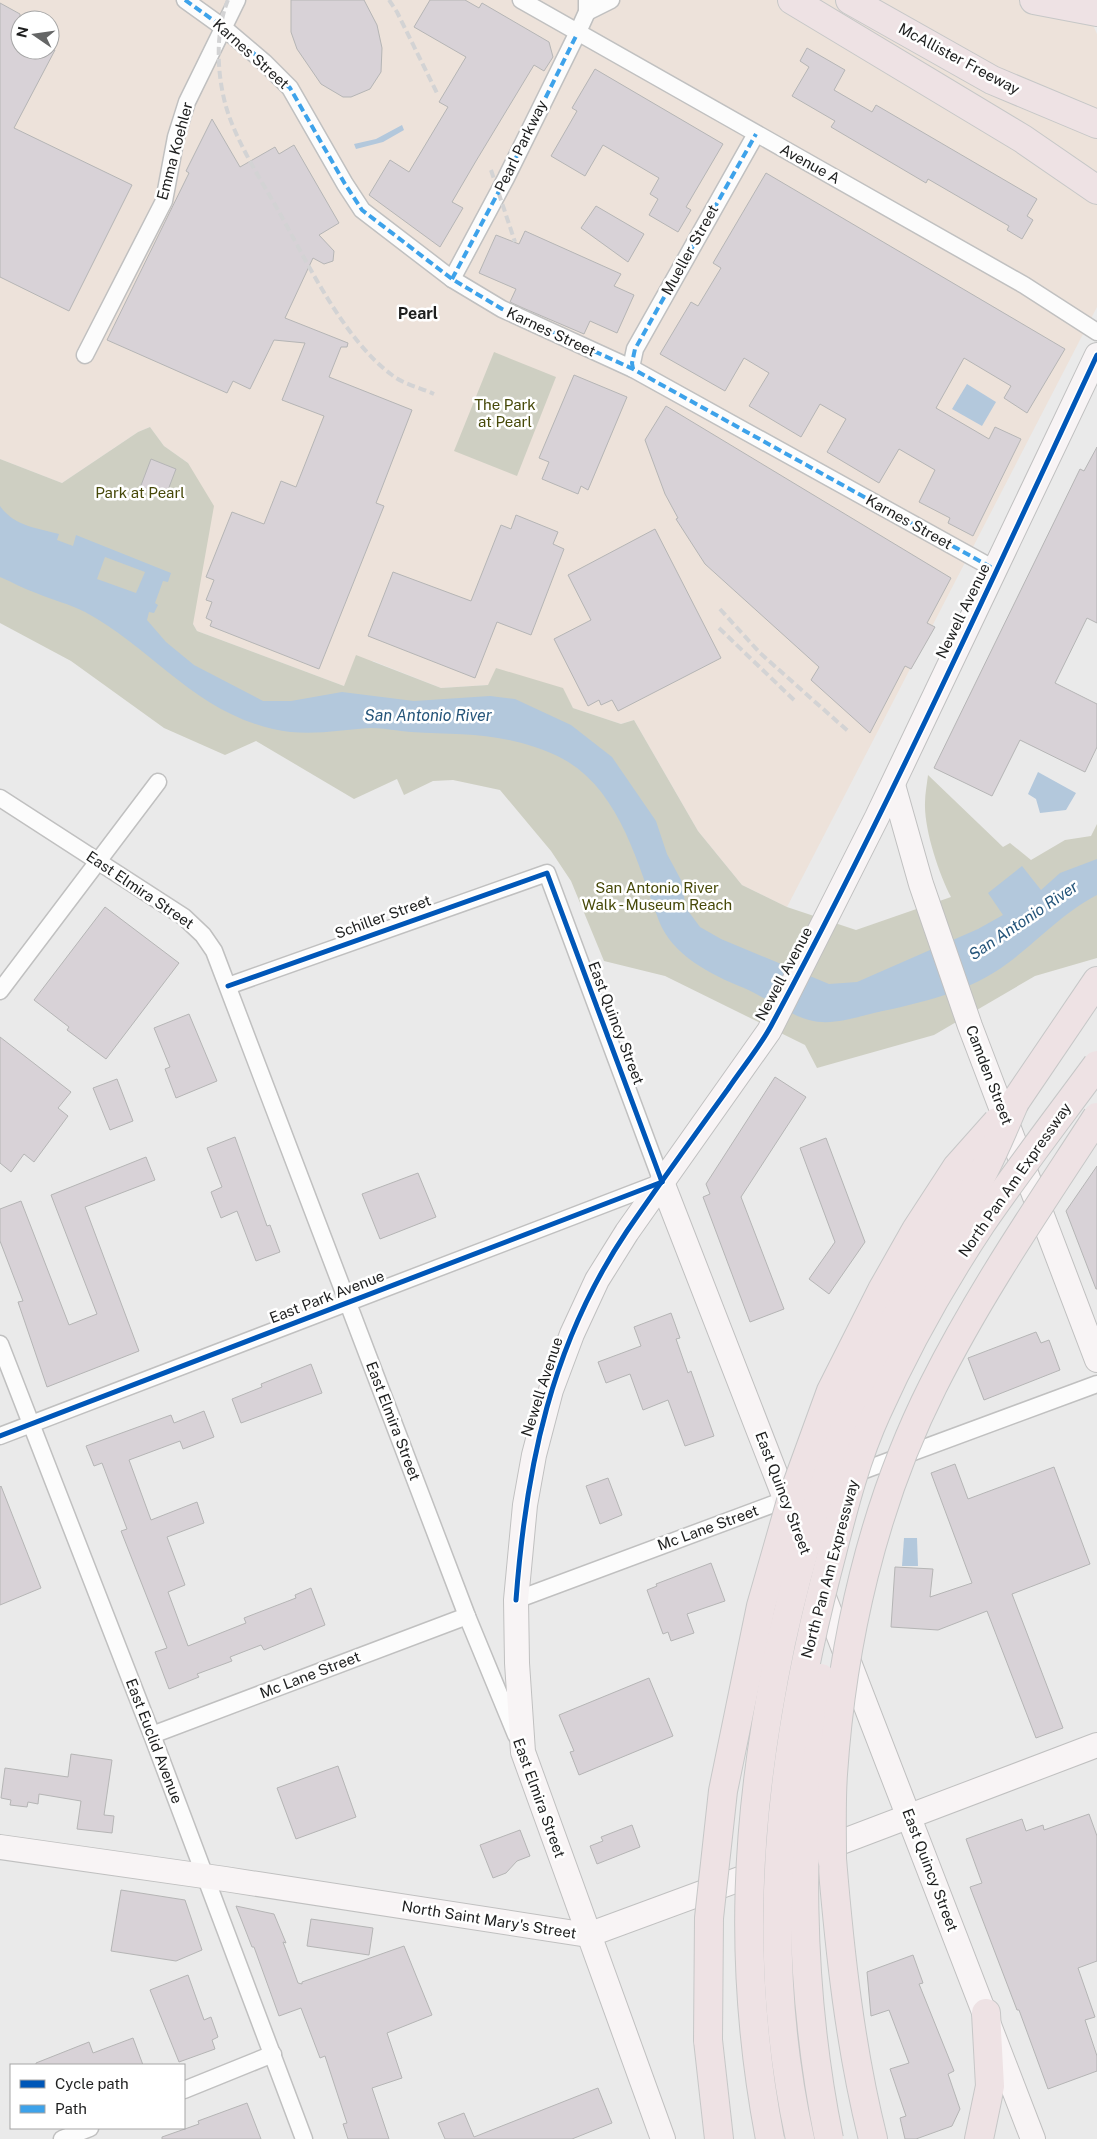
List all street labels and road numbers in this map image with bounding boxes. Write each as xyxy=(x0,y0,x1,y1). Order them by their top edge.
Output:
street label: Karnes Street xyxy=(210,15,293,92)
street label: McAllister Freeway xyxy=(896,19,1023,98)
street label: Pearl Parkway xyxy=(491,97,550,194)
street label: Emma Koehler xyxy=(153,100,196,202)
street label: Avenue A xyxy=(777,140,843,187)
street label: Mueller Street xyxy=(658,201,722,298)
street label: Karnes Street xyxy=(504,303,599,360)
street label: Karnes Street xyxy=(863,491,956,552)
street label: Newell Avenue xyxy=(932,560,993,661)
street label: East Elmira Street xyxy=(83,847,197,932)
street label: Schiller Street xyxy=(333,891,433,942)
street label: Newell Avenue xyxy=(752,924,815,1024)
street label: East Quincy Street xyxy=(585,959,648,1087)
street label: Camden Street xyxy=(963,1023,1016,1127)
street label: North Pan Am Expressway xyxy=(955,1099,1074,1260)
street label: East Park Avenue xyxy=(267,1267,387,1326)
street label: Newell Avenue xyxy=(517,1335,566,1439)
street label: East Elmira Street xyxy=(363,1359,424,1483)
street label: East Quincy Street xyxy=(752,1429,815,1557)
street label: North Pan Am Expressway xyxy=(797,1478,862,1660)
street label: Mc Lane Street xyxy=(655,1501,761,1554)
street label: Mc Lane Street xyxy=(257,1648,363,1701)
street label: East Euclid Avenue xyxy=(123,1676,186,1806)
street label: East Elmira Street xyxy=(510,1736,569,1860)
street label: East Quincy Street xyxy=(899,1806,962,1934)
street label: North Saint Mary's Street xyxy=(400,1897,578,1942)

